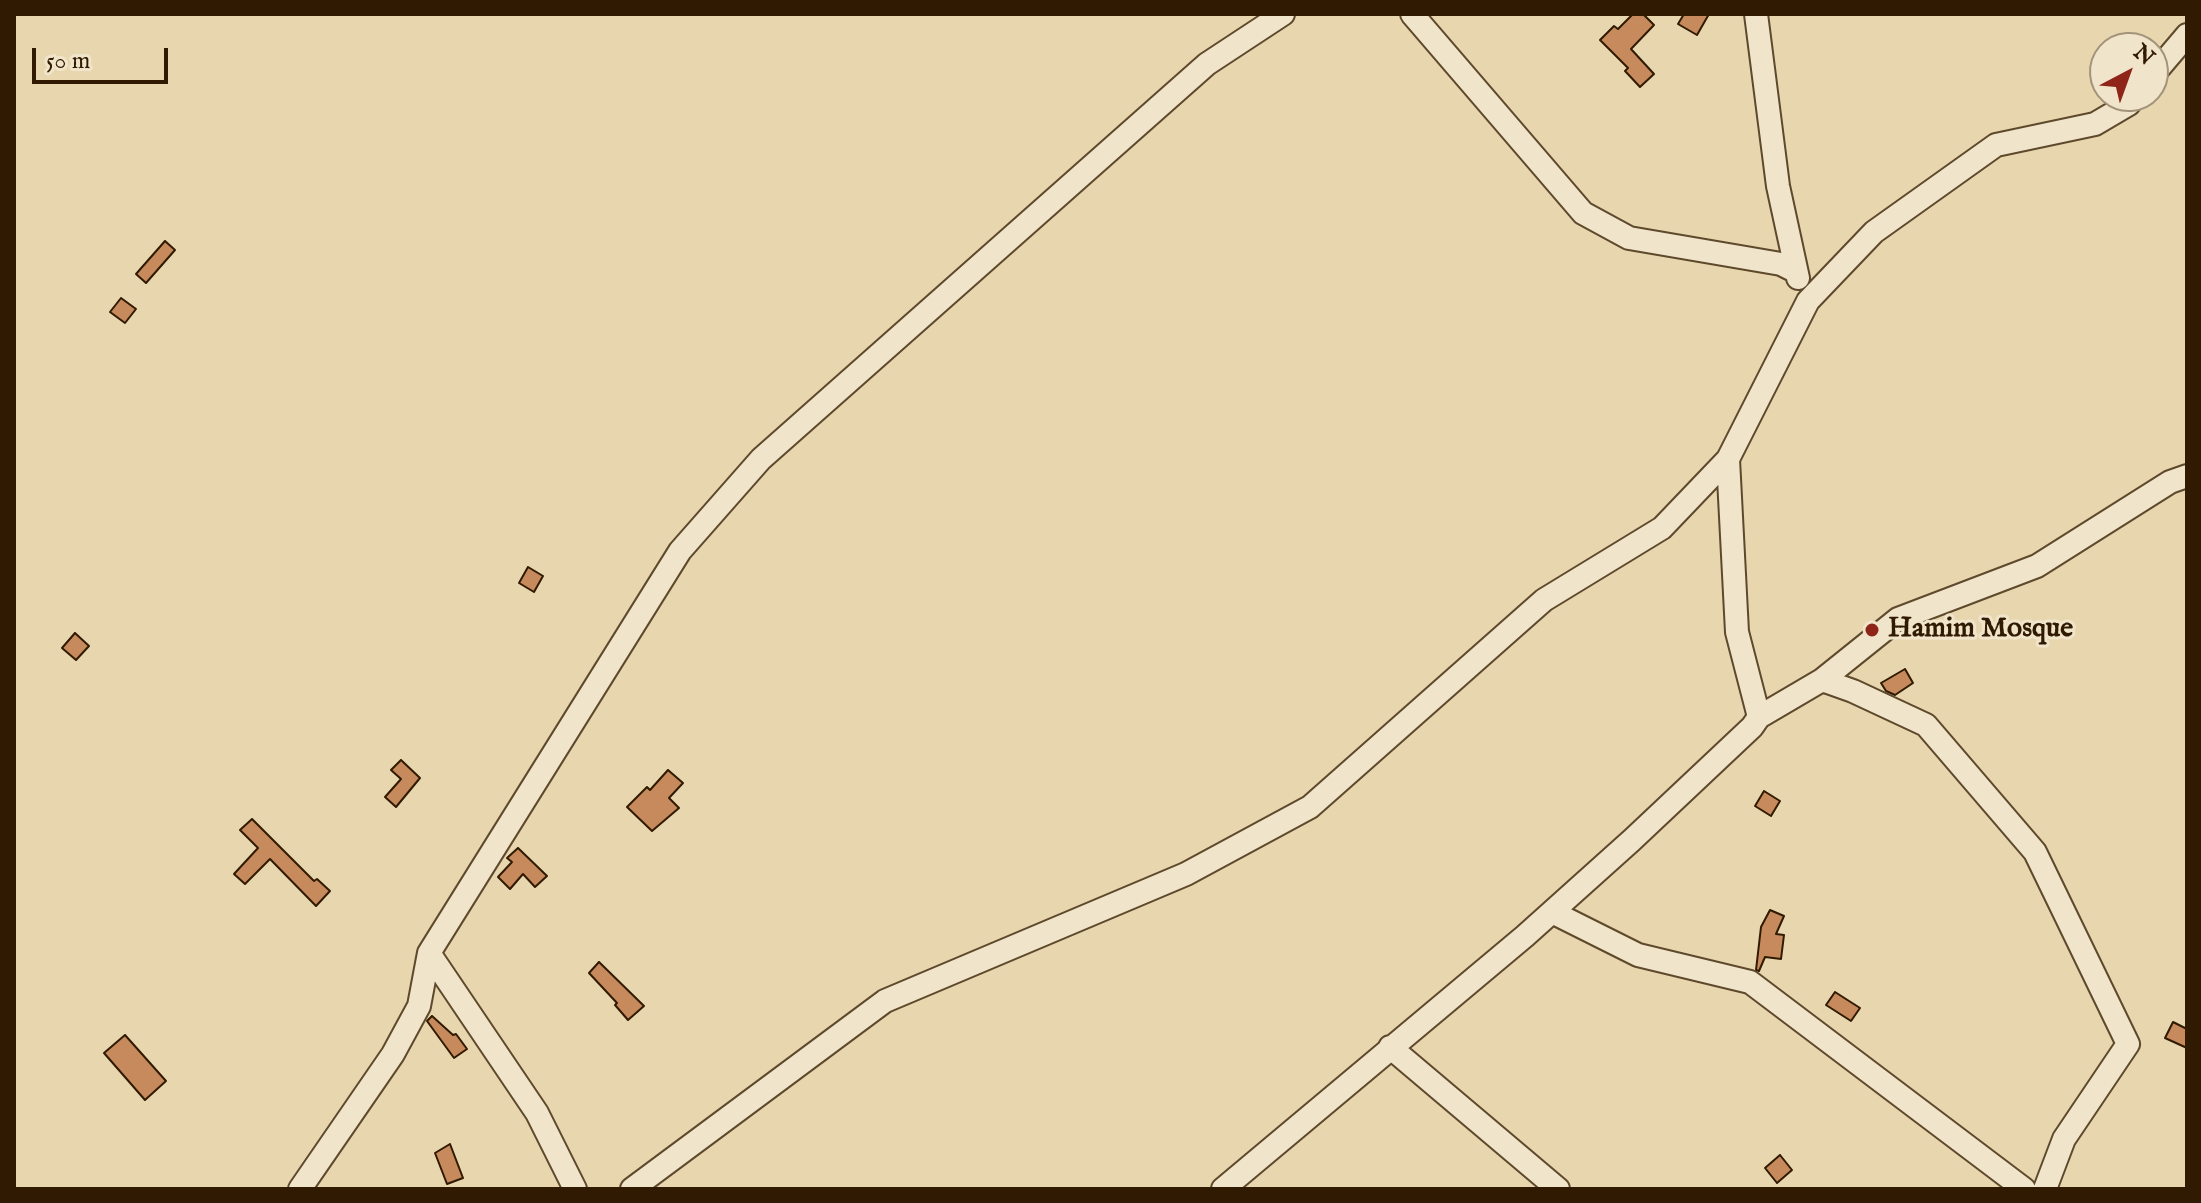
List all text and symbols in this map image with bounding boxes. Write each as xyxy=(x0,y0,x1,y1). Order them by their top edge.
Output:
scale bar xyxy=(36,32,172,82)
north arrow xyxy=(2089,32,2169,112)
text: N xyxy=(2127,39,2160,72)
text: 50 m xyxy=(46,46,90,77)
place label: Hamim Mosque xyxy=(1888,613,2073,647)
marker: Hamim Mosque xyxy=(1863,621,1881,639)

